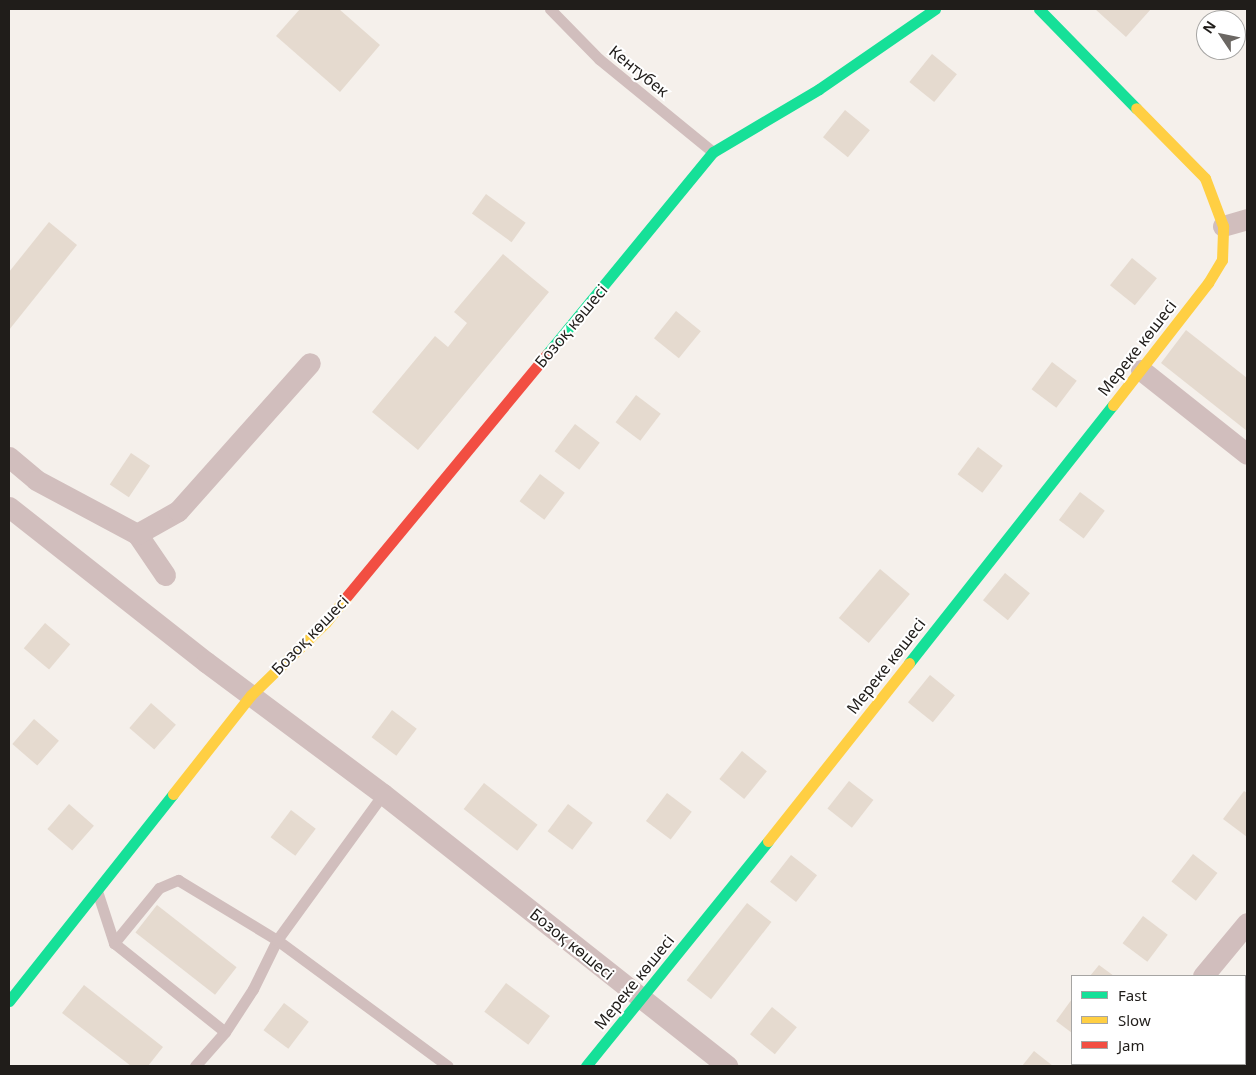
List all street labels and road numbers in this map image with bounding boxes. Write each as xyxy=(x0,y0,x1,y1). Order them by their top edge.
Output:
street label: Кентубек xyxy=(605,41,673,101)
street label: Бозоқ көшесі xyxy=(531,280,611,372)
street label: Мереке көшесі xyxy=(1094,296,1180,400)
street label: Бозоқ көшесі xyxy=(267,591,353,679)
street label: Мереке көшесі xyxy=(843,614,929,718)
street label: Бозоқ көшесі xyxy=(526,904,618,984)
street label: Мереке көшесі xyxy=(590,931,678,1033)

